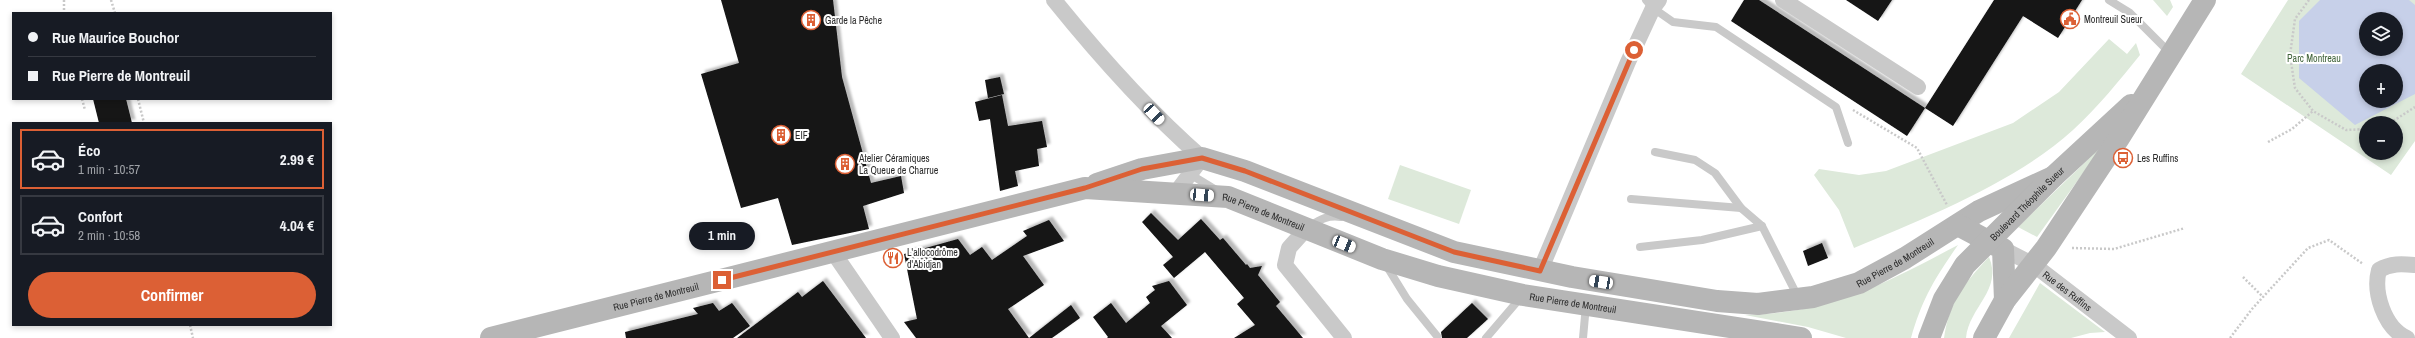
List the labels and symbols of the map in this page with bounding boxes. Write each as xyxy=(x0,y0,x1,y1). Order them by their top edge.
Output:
public building icon: Montreuil Sueur xyxy=(2059,8,2081,30)
building icon: Garde la Pêche xyxy=(800,9,822,31)
place label: Montreuil Sueur xyxy=(2084,13,2143,26)
place label: Garde la Pêche xyxy=(825,14,882,27)
route start xyxy=(1625,41,1643,59)
park label: Parc Montreau xyxy=(2287,52,2341,65)
car xyxy=(1141,101,1167,127)
building icon: EIF xyxy=(770,124,792,146)
place label: EIF xyxy=(795,129,808,142)
bus stop icon: Les Ruffins xyxy=(2112,147,2134,169)
place label: Atelier Céramiques La Queue de Charrue xyxy=(858,152,939,177)
place label: Les Ruffins xyxy=(2137,152,2178,165)
building icon: Atelier Céramiques La Queue de Charrue xyxy=(834,153,856,175)
street label: Boulevard Théophile Sueur xyxy=(1987,164,2067,244)
car xyxy=(1190,188,1214,202)
street label: Rue Pierre de Montreuil xyxy=(1222,191,1306,234)
callout: 1 min xyxy=(689,222,755,250)
car xyxy=(1331,234,1357,254)
street label: Rue Pierre de Montreuil xyxy=(1854,235,1937,290)
place label: L'allocodrôme d'Abidjan xyxy=(907,246,958,271)
restaurant icon: L'allocodrôme d'Abidjan xyxy=(882,247,904,269)
street label: Rue des Ruffins xyxy=(2040,268,2094,314)
route end xyxy=(713,271,731,289)
car xyxy=(1588,274,1614,290)
street label: Rue Pierre de Montreuil xyxy=(612,280,700,314)
street label: Rue Pierre de Montreuil xyxy=(1528,290,1617,316)

